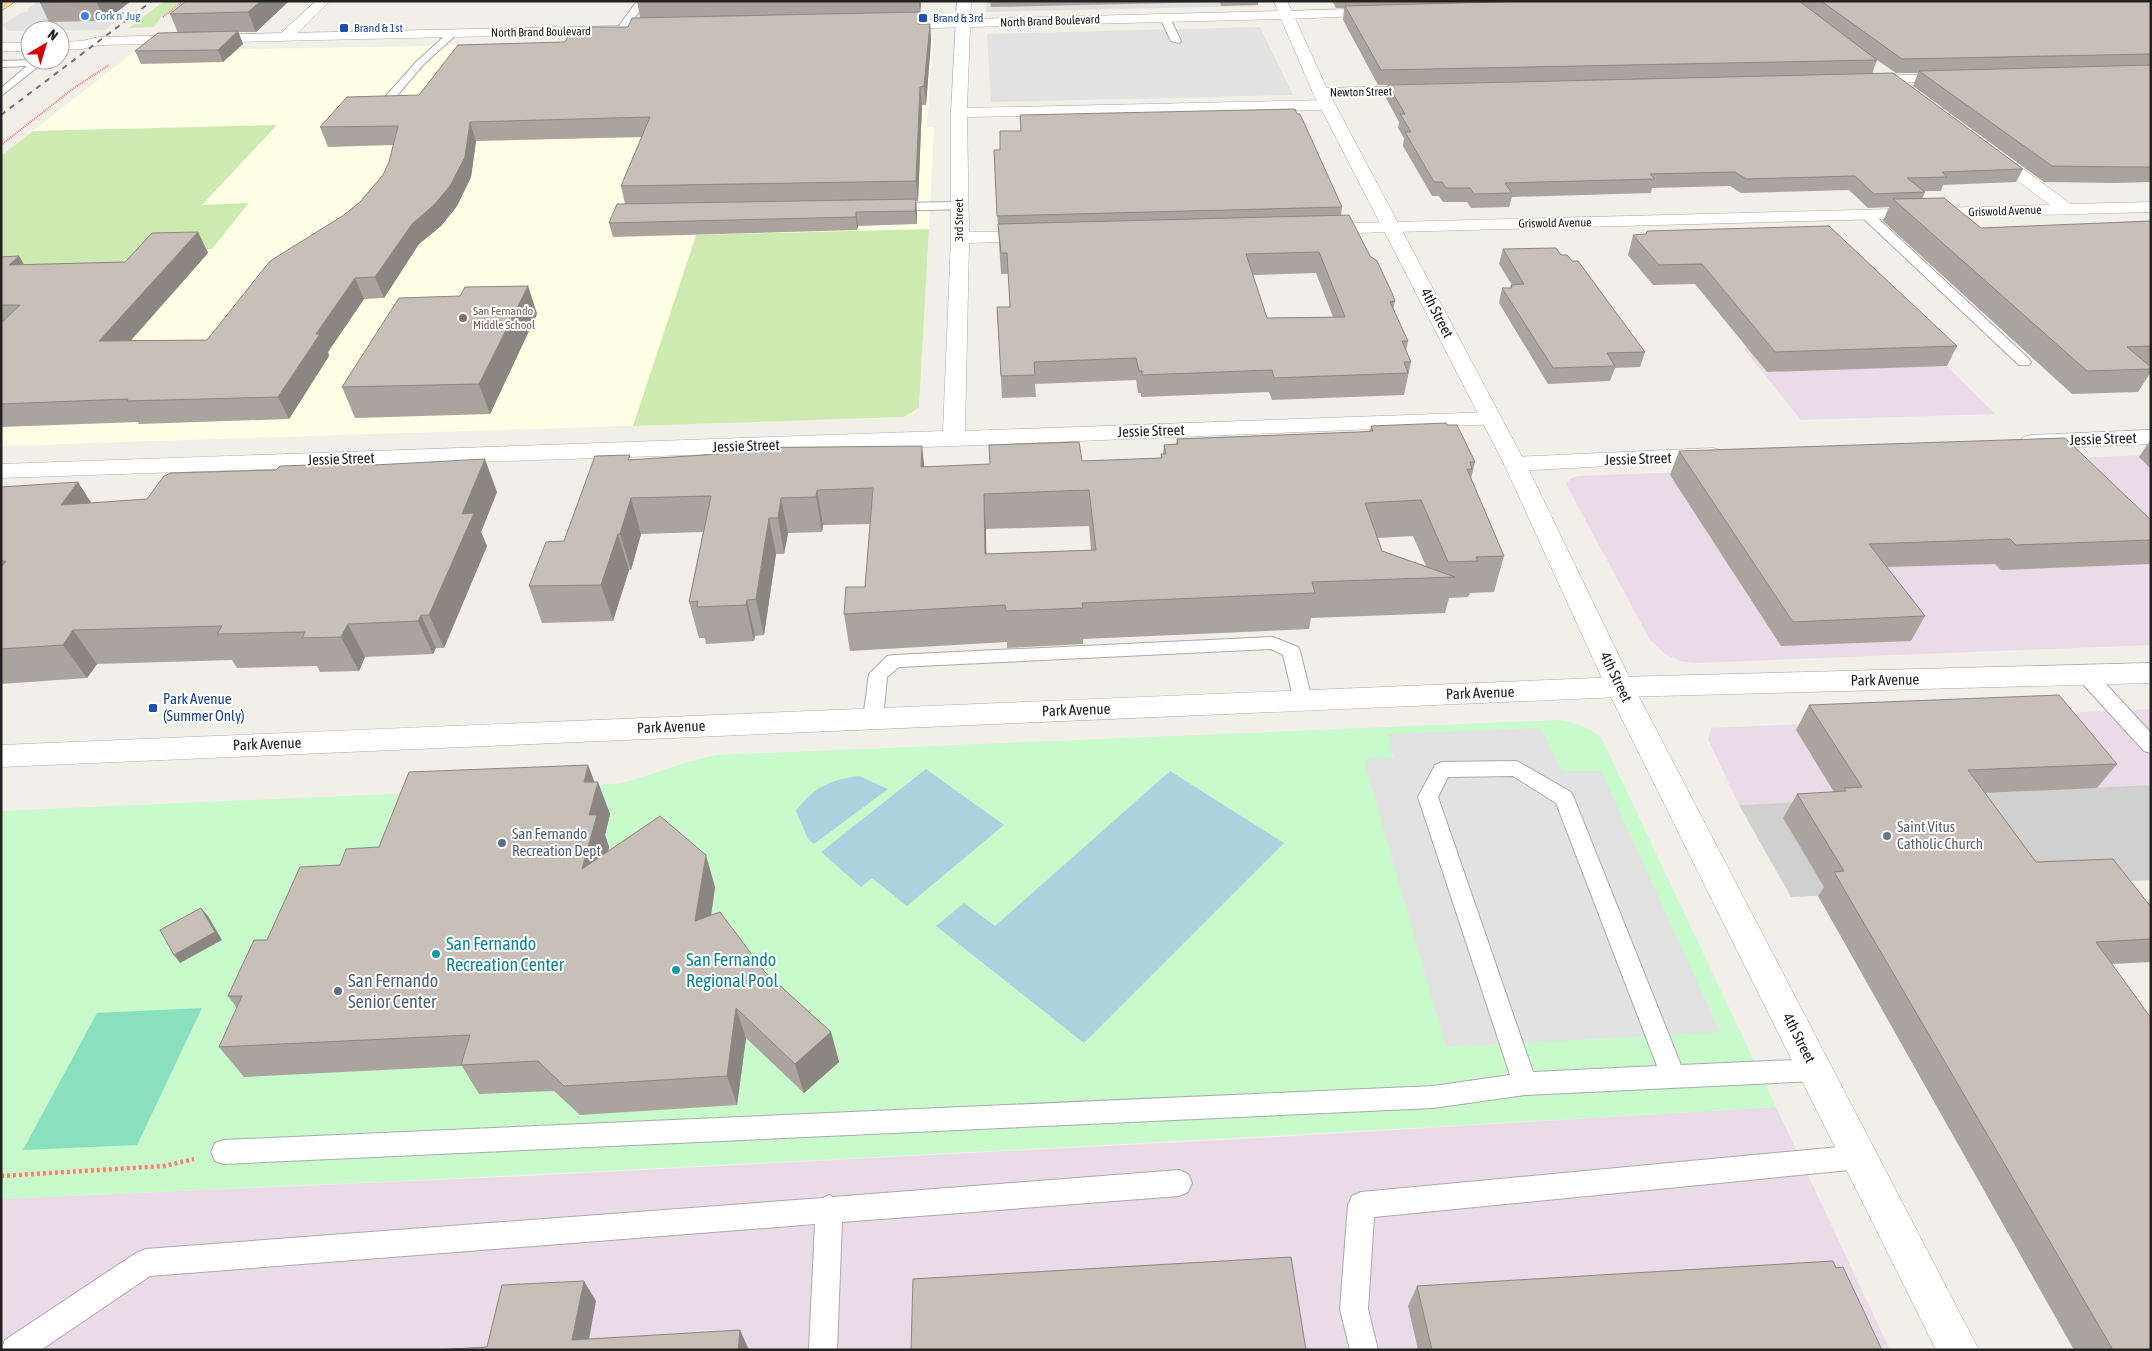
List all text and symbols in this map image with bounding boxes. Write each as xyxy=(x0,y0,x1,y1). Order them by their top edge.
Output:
place label: Cork n' Jug xyxy=(95,9,141,23)
marker: Cork n' Jug xyxy=(79,10,91,22)
place label: Brand & 3rd xyxy=(933,11,983,25)
marker: Brand & 3rd xyxy=(917,12,929,24)
street label: North Brand Boulevard xyxy=(1000,12,1100,30)
north arrow xyxy=(20,20,70,70)
place label: Brand & 1st xyxy=(354,21,403,35)
marker: Brand & 1st xyxy=(338,22,350,34)
street label: North Brand Boulevard xyxy=(491,24,591,40)
text: N xyxy=(45,26,61,44)
street label: Newton Street xyxy=(1330,84,1393,100)
street label: 3rd Street xyxy=(952,198,966,241)
street label: Griswold Avenue xyxy=(1968,203,2042,219)
street label: Griswold Avenue xyxy=(1518,215,1592,231)
street label: 4th Street xyxy=(1418,285,1457,341)
place label: San Fernando Middle School xyxy=(473,304,536,332)
marker: San Fernando Middle School xyxy=(457,312,469,324)
street label: Jessie Street xyxy=(1117,421,1185,440)
street label: Jessie Street xyxy=(2069,429,2137,448)
street label: Jessie Street xyxy=(712,436,780,455)
street label: Jessie Street xyxy=(307,449,375,468)
street label: Jessie Street xyxy=(1604,449,1672,468)
street label: 4th Street xyxy=(1597,649,1636,705)
street label: Park Avenue xyxy=(1851,670,1920,689)
street label: Park Avenue xyxy=(1445,683,1515,702)
place label: Park Avenue (Summer Only) xyxy=(163,690,245,724)
street label: Park Avenue xyxy=(1041,700,1111,719)
marker: Park Avenue (Summer Only) xyxy=(147,702,159,714)
street label: Park Avenue xyxy=(636,717,706,736)
street label: Park Avenue xyxy=(232,734,302,753)
place label: Saint Vitus Catholic Church xyxy=(1897,818,1983,852)
place label: San Fernando Recreation Dept xyxy=(512,825,601,859)
marker: Saint Vitus Catholic Church xyxy=(1881,830,1893,842)
marker: San Fernando Recreation Dept xyxy=(496,837,508,849)
place label: San Fernando Recreation Center xyxy=(446,933,565,975)
marker: San Fernando Recreation Center xyxy=(430,948,442,960)
place label: San Fernando Regional Pool xyxy=(686,949,778,991)
marker: San Fernando Regional Pool xyxy=(670,964,682,976)
place label: San Fernando Senior Center xyxy=(348,970,438,1012)
marker: San Fernando Senior Center xyxy=(332,985,344,997)
street label: 4th Street xyxy=(1780,1010,1819,1066)

